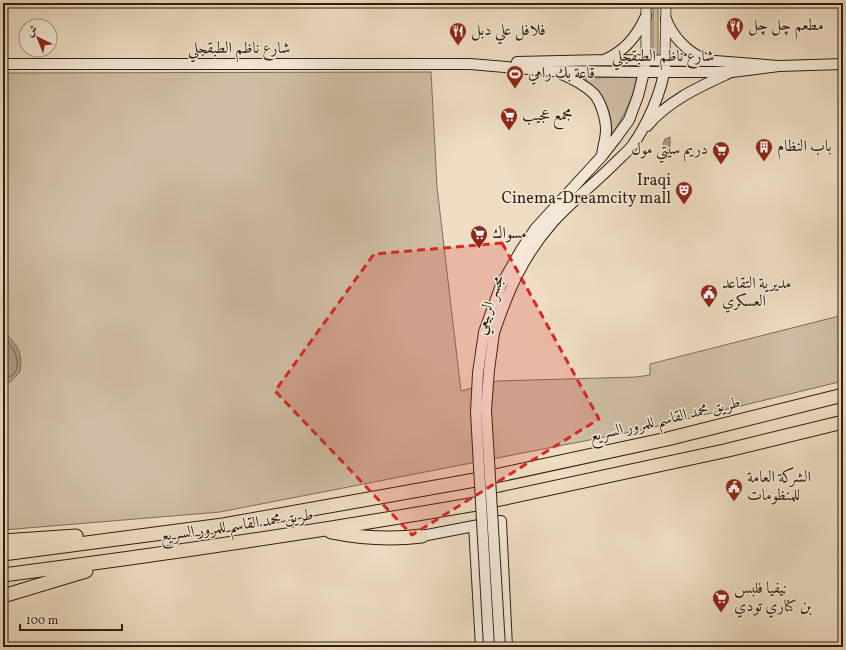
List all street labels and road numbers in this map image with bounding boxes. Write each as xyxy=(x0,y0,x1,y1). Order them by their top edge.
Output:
street label: شارع ناظم الطبقجلي xyxy=(188,38,290,63)
street label: شارع ناظم الطبقجلي xyxy=(612,46,714,71)
street label: مجسر الربيعي xyxy=(470,272,513,339)
street label: طريق محمد القاسم للمرور السريع xyxy=(587,392,744,452)
street label: طريق محمد القاسم للمرور السريع xyxy=(159,504,316,552)

